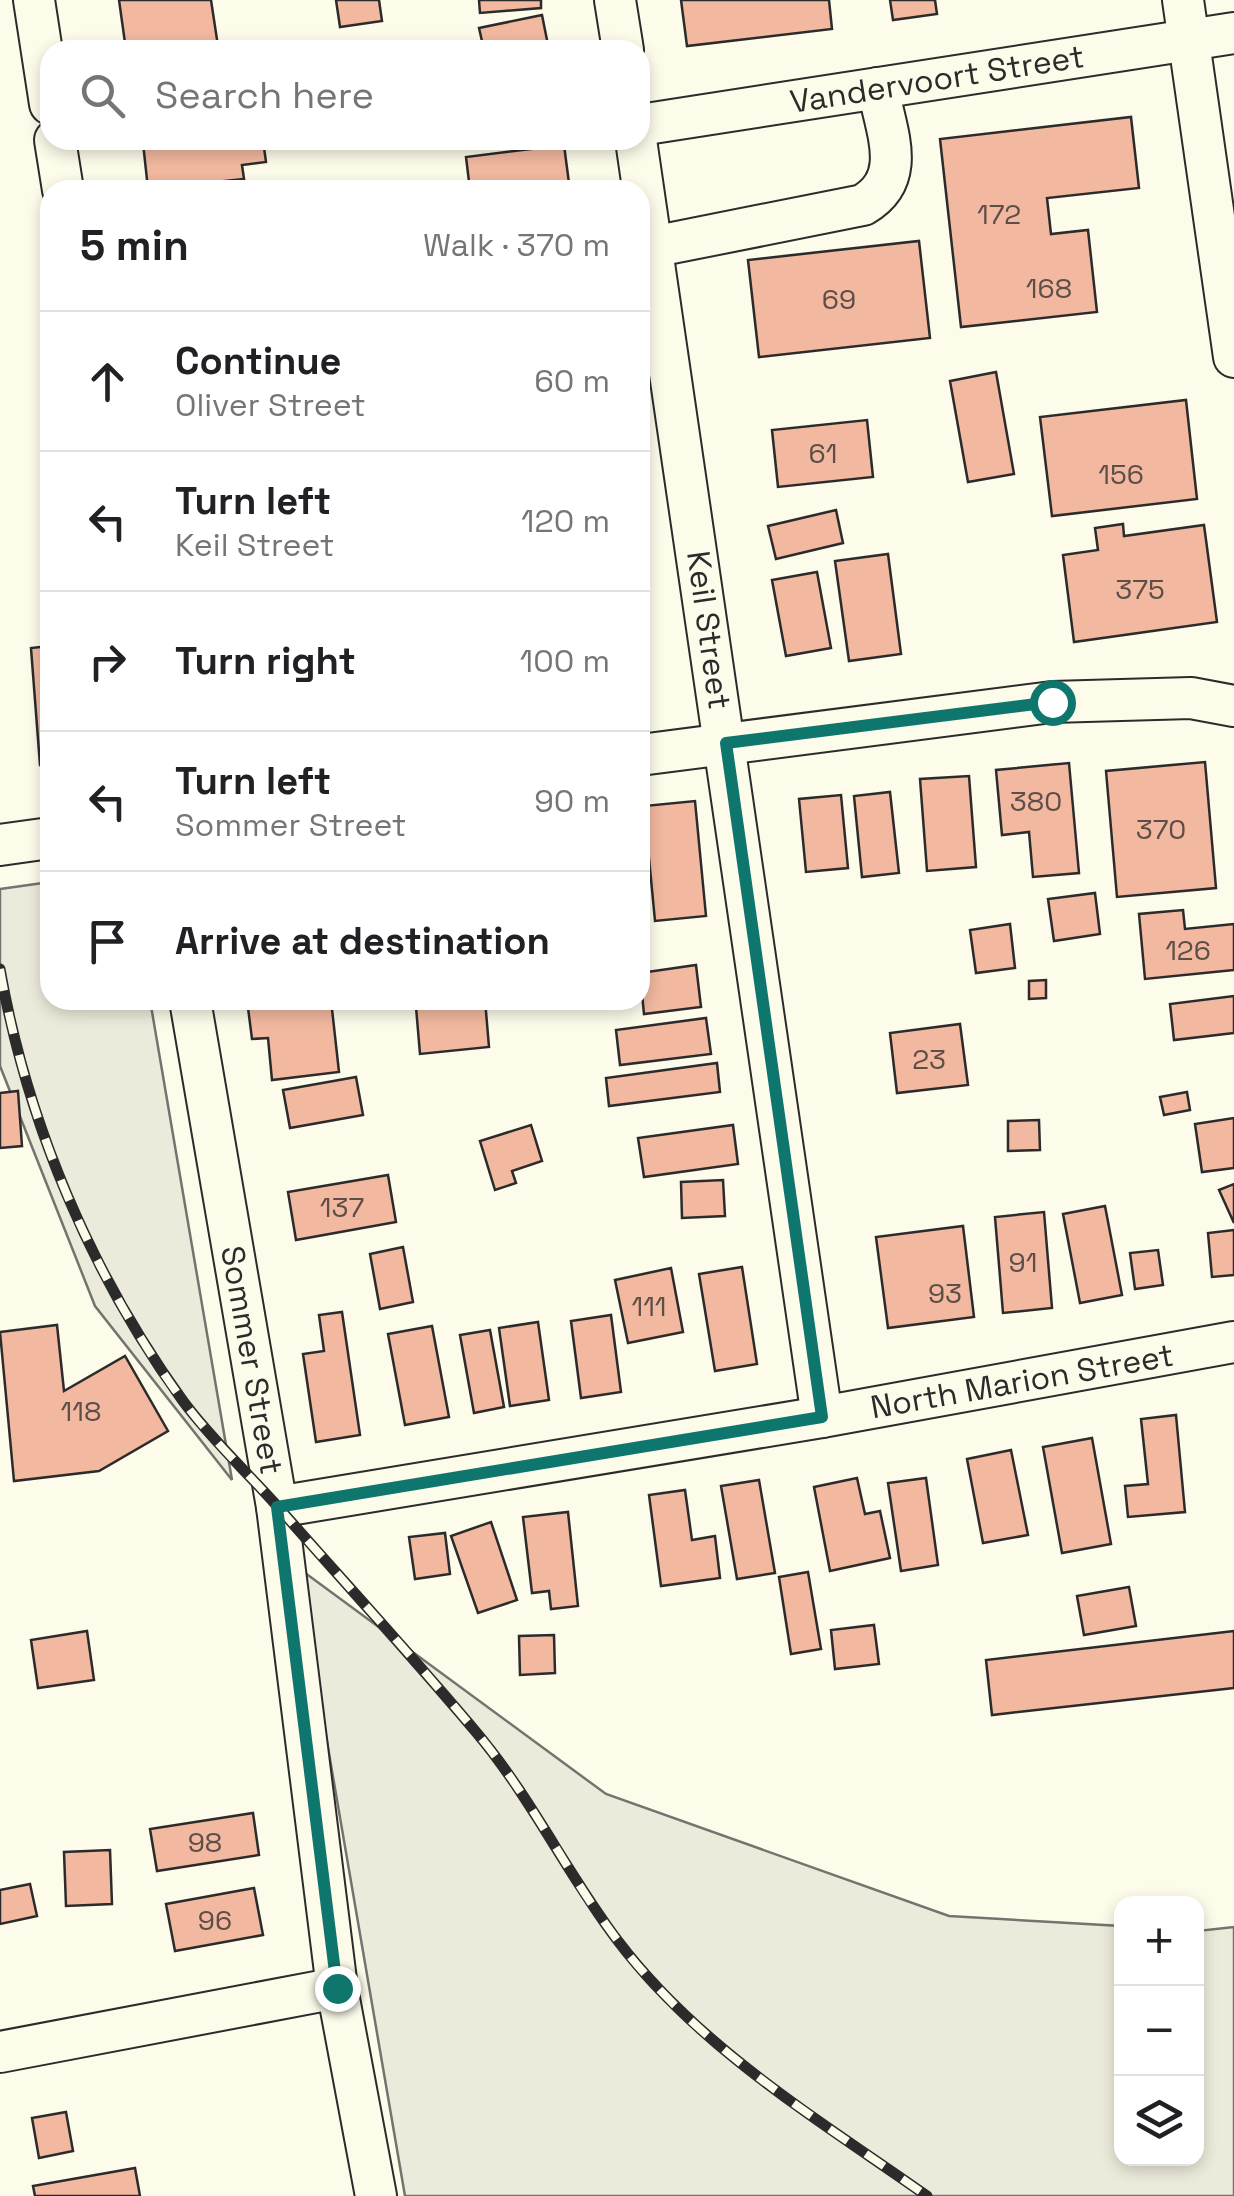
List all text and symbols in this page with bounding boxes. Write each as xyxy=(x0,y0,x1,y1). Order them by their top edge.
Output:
street label: Vandervoort Street xyxy=(787,36,1087,122)
search box xyxy=(40,40,650,150)
icon: search xyxy=(75,68,130,123)
text: Search here xyxy=(155,71,374,119)
house number: 172 xyxy=(977,196,1021,232)
text: 5 min xyxy=(80,219,189,272)
text: Walk · 370 m xyxy=(423,225,610,265)
house number: 168 xyxy=(1026,270,1072,306)
house number: 69 xyxy=(822,281,856,317)
text: Continue xyxy=(175,337,341,385)
icon: ahead xyxy=(80,354,135,409)
text: 60 m xyxy=(534,361,610,401)
text: Oliver Street xyxy=(175,385,366,425)
house number: 61 xyxy=(809,435,837,471)
house number: 156 xyxy=(1098,456,1144,492)
text: Turn left xyxy=(175,477,331,525)
icon: left xyxy=(80,494,135,549)
text: 120 m xyxy=(521,501,610,541)
text: Keil Street xyxy=(175,525,335,565)
street label: Keil Street xyxy=(678,548,740,712)
house number: 375 xyxy=(1115,571,1165,607)
icon: right xyxy=(80,634,135,689)
text: Turn right xyxy=(175,637,356,685)
text: 100 m xyxy=(520,641,610,681)
route start xyxy=(1030,680,1076,726)
text: Turn left xyxy=(175,757,331,805)
icon: left xyxy=(80,774,135,829)
text: 90 m xyxy=(534,781,610,821)
house number: 380 xyxy=(1010,783,1062,819)
text: Sommer Street xyxy=(175,805,406,845)
house number: 370 xyxy=(1136,811,1186,847)
icon: arrive xyxy=(80,914,135,969)
text: Arrive at destination xyxy=(175,917,550,965)
house number: 126 xyxy=(1165,932,1211,968)
house number: 23 xyxy=(912,1041,946,1077)
house number: 137 xyxy=(320,1189,364,1225)
street label: Sommer Street xyxy=(212,1243,292,1477)
house number: 91 xyxy=(1009,1244,1037,1280)
house number: 93 xyxy=(928,1275,962,1311)
house number: 111 xyxy=(631,1288,667,1324)
street label: North Marion Street xyxy=(867,1335,1177,1427)
house number: 118 xyxy=(61,1393,101,1429)
house number: 98 xyxy=(188,1824,222,1860)
map controls xyxy=(1114,1896,1204,2166)
button: + xyxy=(1114,1896,1204,1986)
house number: 96 xyxy=(198,1902,232,1938)
route end xyxy=(315,1966,361,2012)
button: − xyxy=(1114,1986,1204,2076)
button: layers xyxy=(1114,2076,1204,2166)

